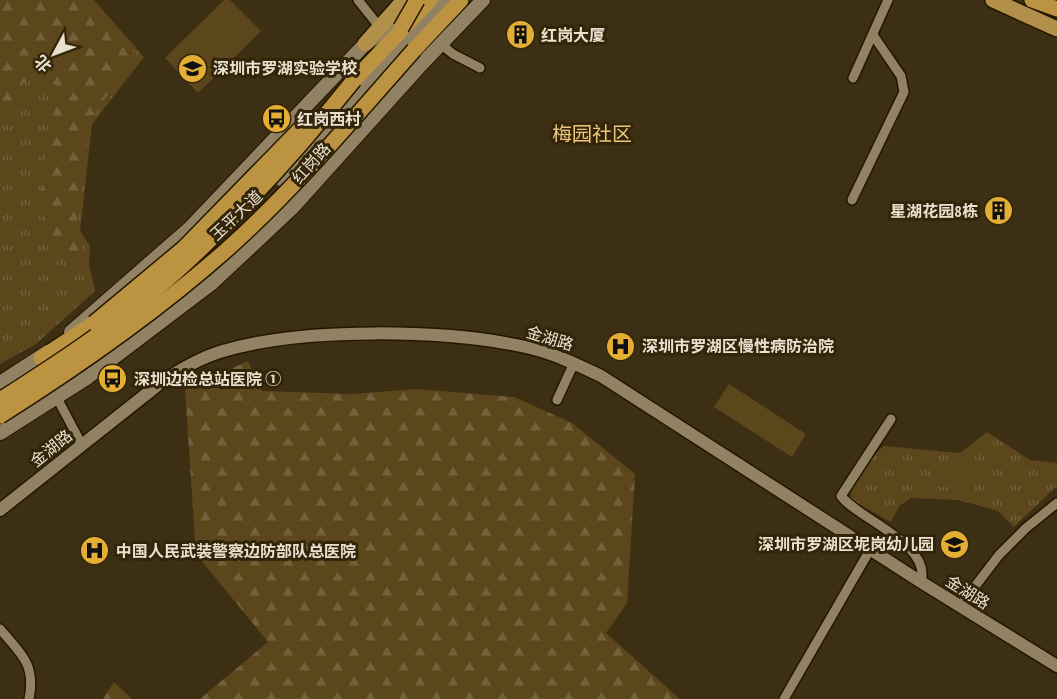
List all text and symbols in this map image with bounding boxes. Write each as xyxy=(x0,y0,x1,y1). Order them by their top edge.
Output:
building icon: 红岗大厦 xyxy=(504,19,536,51)
north arrow xyxy=(24,24,84,84)
place label: 红岗大厦 xyxy=(541,25,605,45)
text: 北 xyxy=(30,51,55,76)
school or university icon: 深圳市罗湖实验学校 xyxy=(176,52,208,84)
place label: 深圳市罗湖实验学校 xyxy=(213,58,358,78)
bus stop icon: 红岗西村 xyxy=(260,103,292,135)
place label: 红岗西村 xyxy=(297,109,361,129)
district label: 梅园社区 xyxy=(552,121,632,147)
street label: 红岗路 xyxy=(288,138,334,188)
street label: 玉平大道 xyxy=(206,186,266,244)
building icon: 星湖花园8栋 xyxy=(983,195,1015,227)
place label: 星湖花园8栋 xyxy=(890,201,978,221)
street label: 金湖路 xyxy=(524,321,576,355)
hospital icon: 深圳市罗湖区慢性病防治院 xyxy=(605,330,637,362)
place label: 深圳市罗湖区慢性病防治院 xyxy=(642,336,834,356)
bus stop icon: 深圳边检总站医院 ① xyxy=(97,363,129,395)
place label: 深圳边检总站医院 ① xyxy=(134,369,281,389)
street label: 金湖路 xyxy=(26,425,76,471)
school or university icon: 深圳市罗湖区坭岗幼儿园 xyxy=(939,528,971,560)
place label: 深圳市罗湖区坭岗幼儿园 xyxy=(758,534,934,554)
hospital icon: 中国人民武装警察边防部队总医院 xyxy=(79,535,111,567)
place label: 中国人民武装警察边防部队总医院 xyxy=(116,541,356,561)
street label: 金湖路 xyxy=(942,571,994,613)

